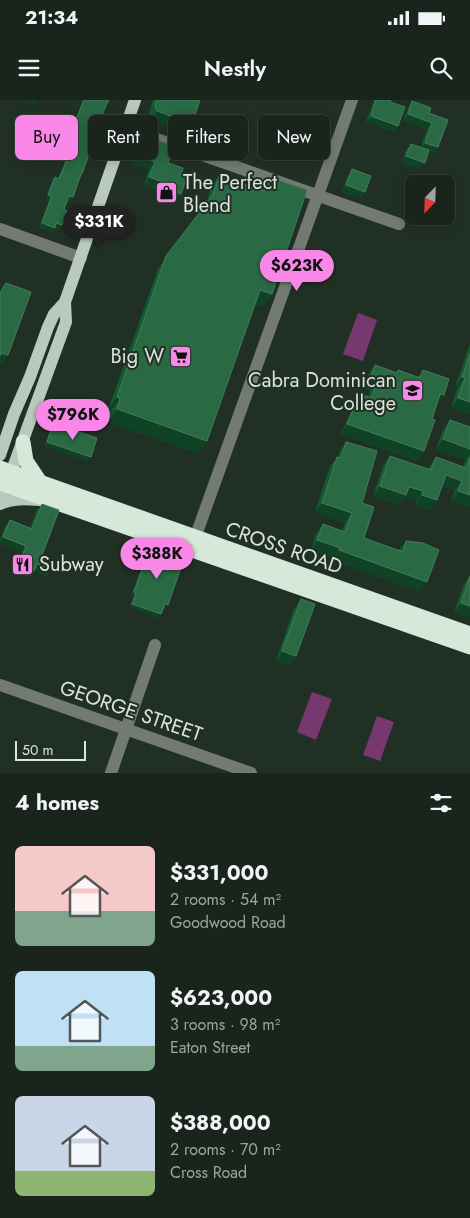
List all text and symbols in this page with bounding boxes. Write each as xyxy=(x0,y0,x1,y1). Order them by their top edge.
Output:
text: 21:34 xyxy=(25,4,78,31)
text: Nestly xyxy=(204,52,266,84)
icon: menu xyxy=(15,54,43,82)
icon: search xyxy=(427,54,455,82)
chip: Buy xyxy=(15,115,78,160)
chip: Rent xyxy=(88,115,158,160)
chip: Filters xyxy=(168,115,248,160)
chip: New xyxy=(258,115,330,160)
place label: The Perfect Blend xyxy=(183,168,277,220)
north arrow xyxy=(405,175,455,225)
map controls xyxy=(405,175,455,225)
shop icon: The Perfect Blend xyxy=(155,181,179,205)
pin: $331K xyxy=(64,206,134,248)
text: $331K xyxy=(74,210,124,233)
pin: $623K xyxy=(262,250,332,292)
text: $623K xyxy=(271,254,323,277)
place label: Big W xyxy=(110,342,164,371)
supermarket icon: Big W xyxy=(168,344,192,368)
place label: Cabra Dominican College xyxy=(248,366,396,418)
school or university icon: Cabra Dominican College xyxy=(400,379,424,403)
pin: $796K xyxy=(38,398,108,441)
text: $796K xyxy=(47,403,99,426)
street label: CROSS ROAD xyxy=(222,514,346,582)
pin: $388K xyxy=(122,538,192,580)
text: $388K xyxy=(131,542,183,565)
place label: Subway xyxy=(39,550,104,579)
restaurant icon: Subway xyxy=(11,552,35,576)
street label: GEORGE STREET xyxy=(56,673,207,749)
scale bar xyxy=(15,738,86,761)
text: 50 m xyxy=(22,740,53,760)
text: 4 homes xyxy=(15,788,99,818)
icon: filters xyxy=(427,789,455,817)
text: $331,000 xyxy=(170,858,268,888)
icon: home xyxy=(55,866,115,926)
text: 2 rooms · 54 m² xyxy=(170,888,281,911)
text: Goodwood Road xyxy=(170,911,286,934)
text: $623,000 xyxy=(170,983,272,1013)
icon: home xyxy=(55,991,115,1051)
text: 3 rooms · 98 m² xyxy=(170,1013,280,1036)
text: Eaton Street xyxy=(170,1036,250,1059)
text: $388,000 xyxy=(170,1108,271,1138)
icon: home xyxy=(55,1116,115,1176)
text: 2 rooms · 70 m² xyxy=(170,1138,281,1161)
text: Cross Road xyxy=(170,1161,247,1184)

